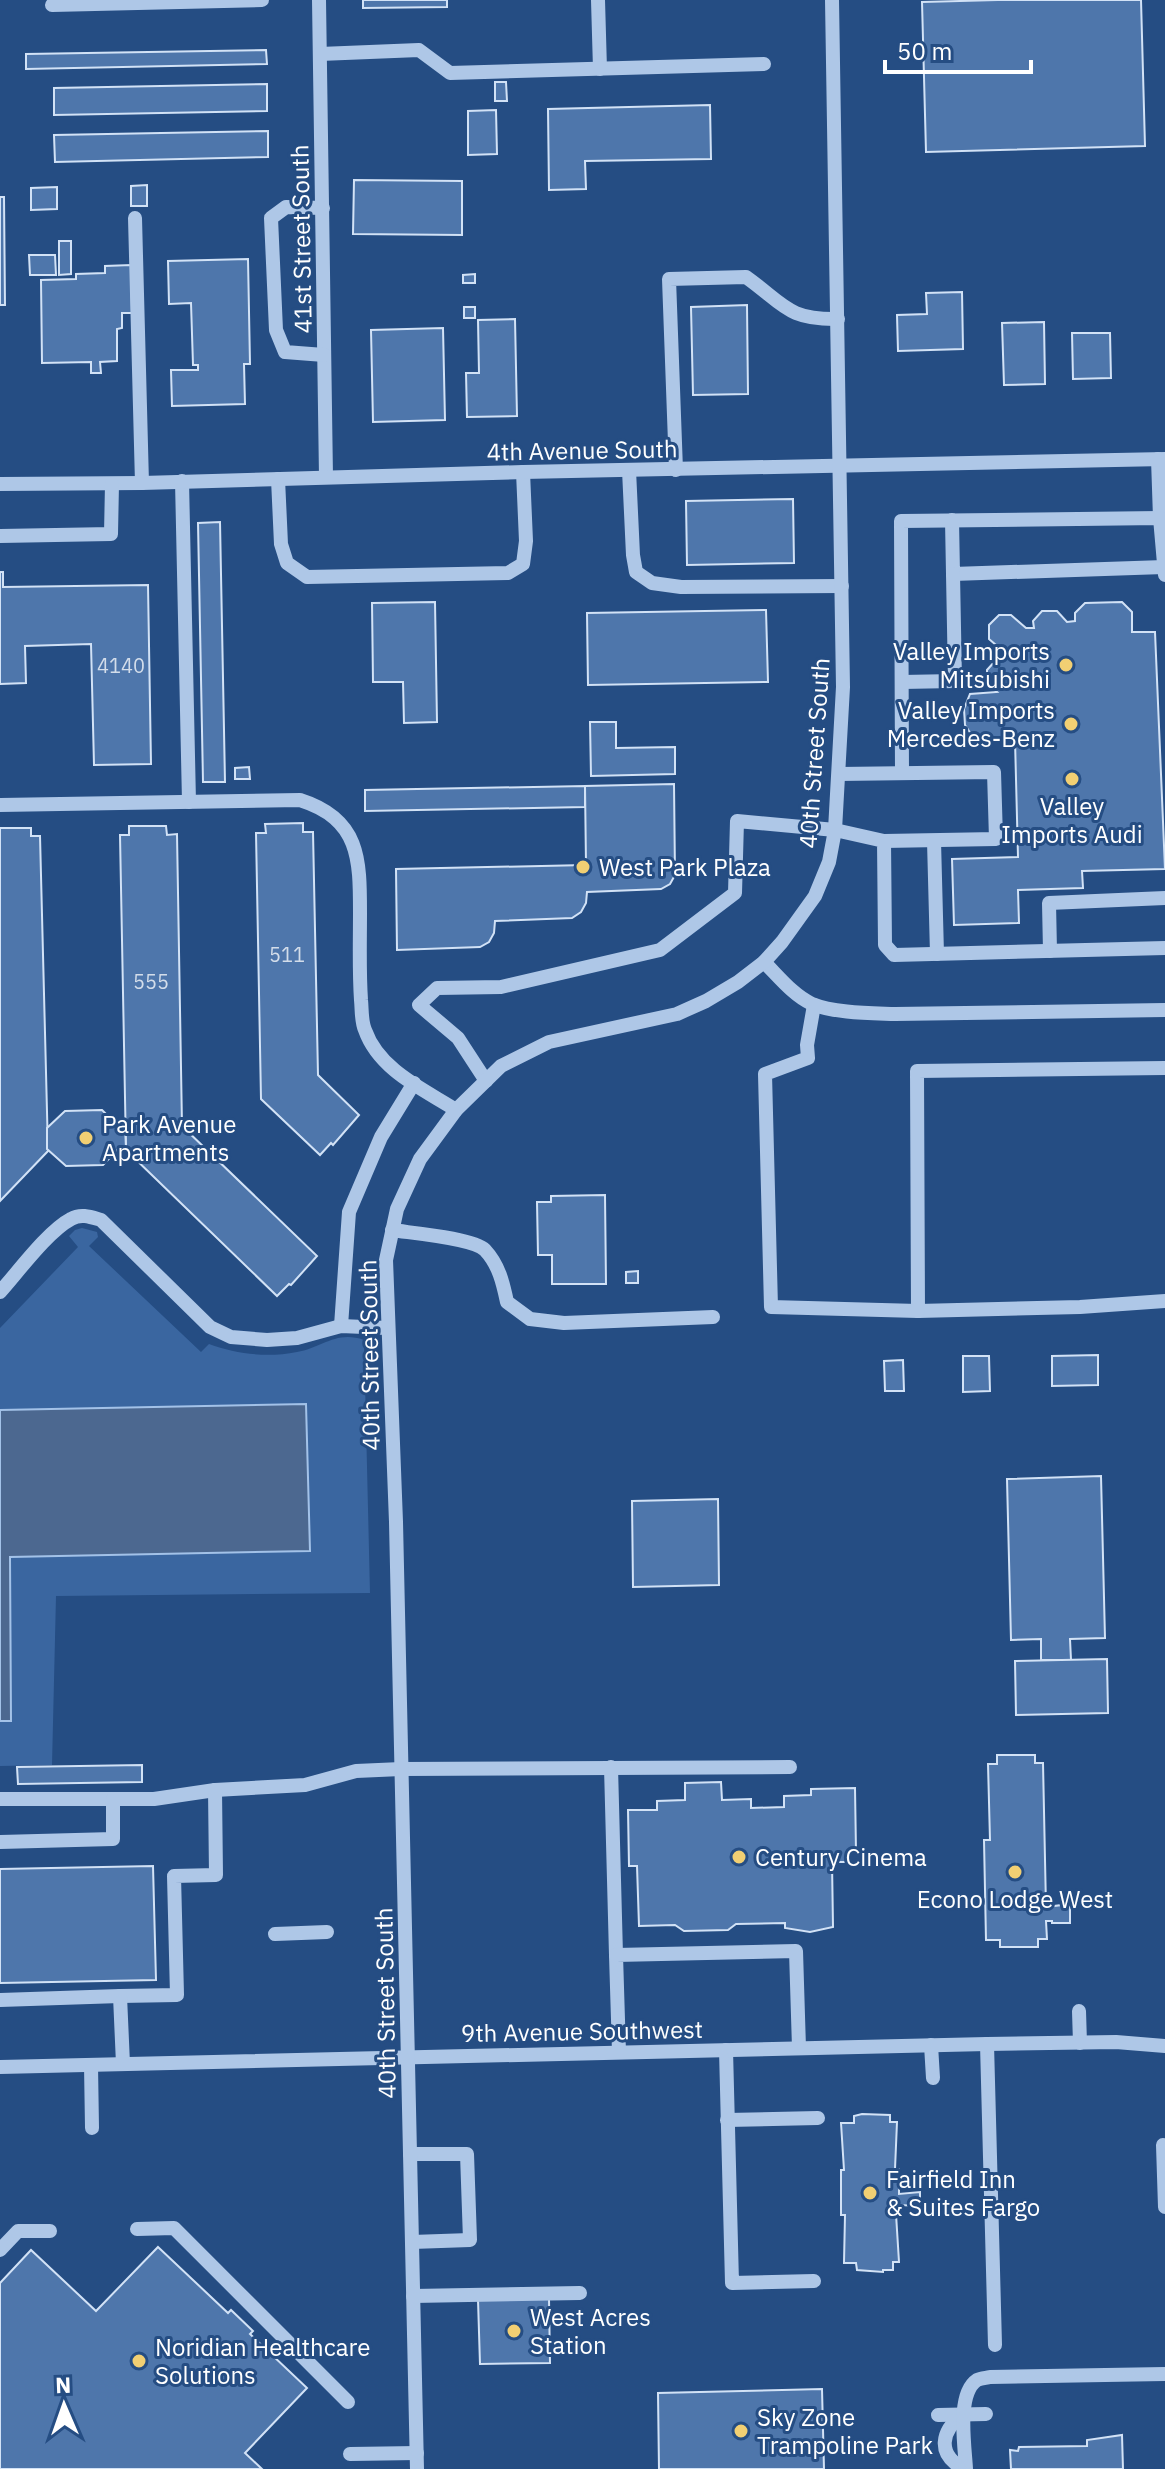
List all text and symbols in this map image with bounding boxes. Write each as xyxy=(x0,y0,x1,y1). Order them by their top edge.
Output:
scale bar xyxy=(885,24,1031,74)
text: 50 m xyxy=(897,35,952,67)
street label: 41st Street South xyxy=(283,144,319,334)
street label: 4th Avenue South xyxy=(486,432,678,468)
place label: Valley Imports Mitsubishi xyxy=(893,635,1050,695)
house number: 4140 xyxy=(97,652,145,679)
marker: Valley Imports Mitsubishi xyxy=(1057,656,1075,674)
street label: 40th Street South xyxy=(791,657,837,849)
place label: Valley Imports Mercedes-Benz xyxy=(887,694,1055,754)
marker: Valley Imports Mercedes-Benz xyxy=(1062,715,1080,733)
marker: Valley Imports Audi xyxy=(1063,770,1081,788)
place label: Valley Imports Audi xyxy=(1001,790,1143,850)
place label: West Park Plaza xyxy=(599,851,771,883)
marker: West Park Plaza xyxy=(574,858,592,876)
house number: 511 xyxy=(269,941,305,968)
house number: 555 xyxy=(133,968,169,995)
place label: Park Avenue Apartments xyxy=(102,1108,236,1168)
marker: Park Avenue Apartments xyxy=(77,1129,95,1147)
street label: 40th Street South xyxy=(351,1259,387,1451)
place label: Century Cinema xyxy=(755,1841,927,1873)
marker: Century Cinema xyxy=(730,1848,748,1866)
marker: Econo Lodge West xyxy=(1006,1863,1024,1881)
place label: Econo Lodge West xyxy=(917,1883,1113,1915)
street label: 40th Street South xyxy=(367,1907,403,2099)
street label: 9th Avenue Southwest xyxy=(461,2013,703,2049)
place label: Fairfield Inn & Suites Fargo xyxy=(886,2163,1040,2223)
marker: Fairfield Inn & Suites Fargo xyxy=(861,2184,879,2202)
place label: West Acres Station xyxy=(530,2301,651,2361)
marker: West Acres Station xyxy=(505,2322,523,2340)
place label: Noridian Healthcare Solutions xyxy=(155,2331,370,2391)
marker: Noridian Healthcare Solutions xyxy=(130,2352,148,2370)
north arrow xyxy=(24,2365,104,2445)
text: N xyxy=(55,2370,72,2399)
place label: Sky Zone Trampoline Park xyxy=(757,2401,933,2461)
marker: Sky Zone Trampoline Park xyxy=(732,2422,750,2440)

